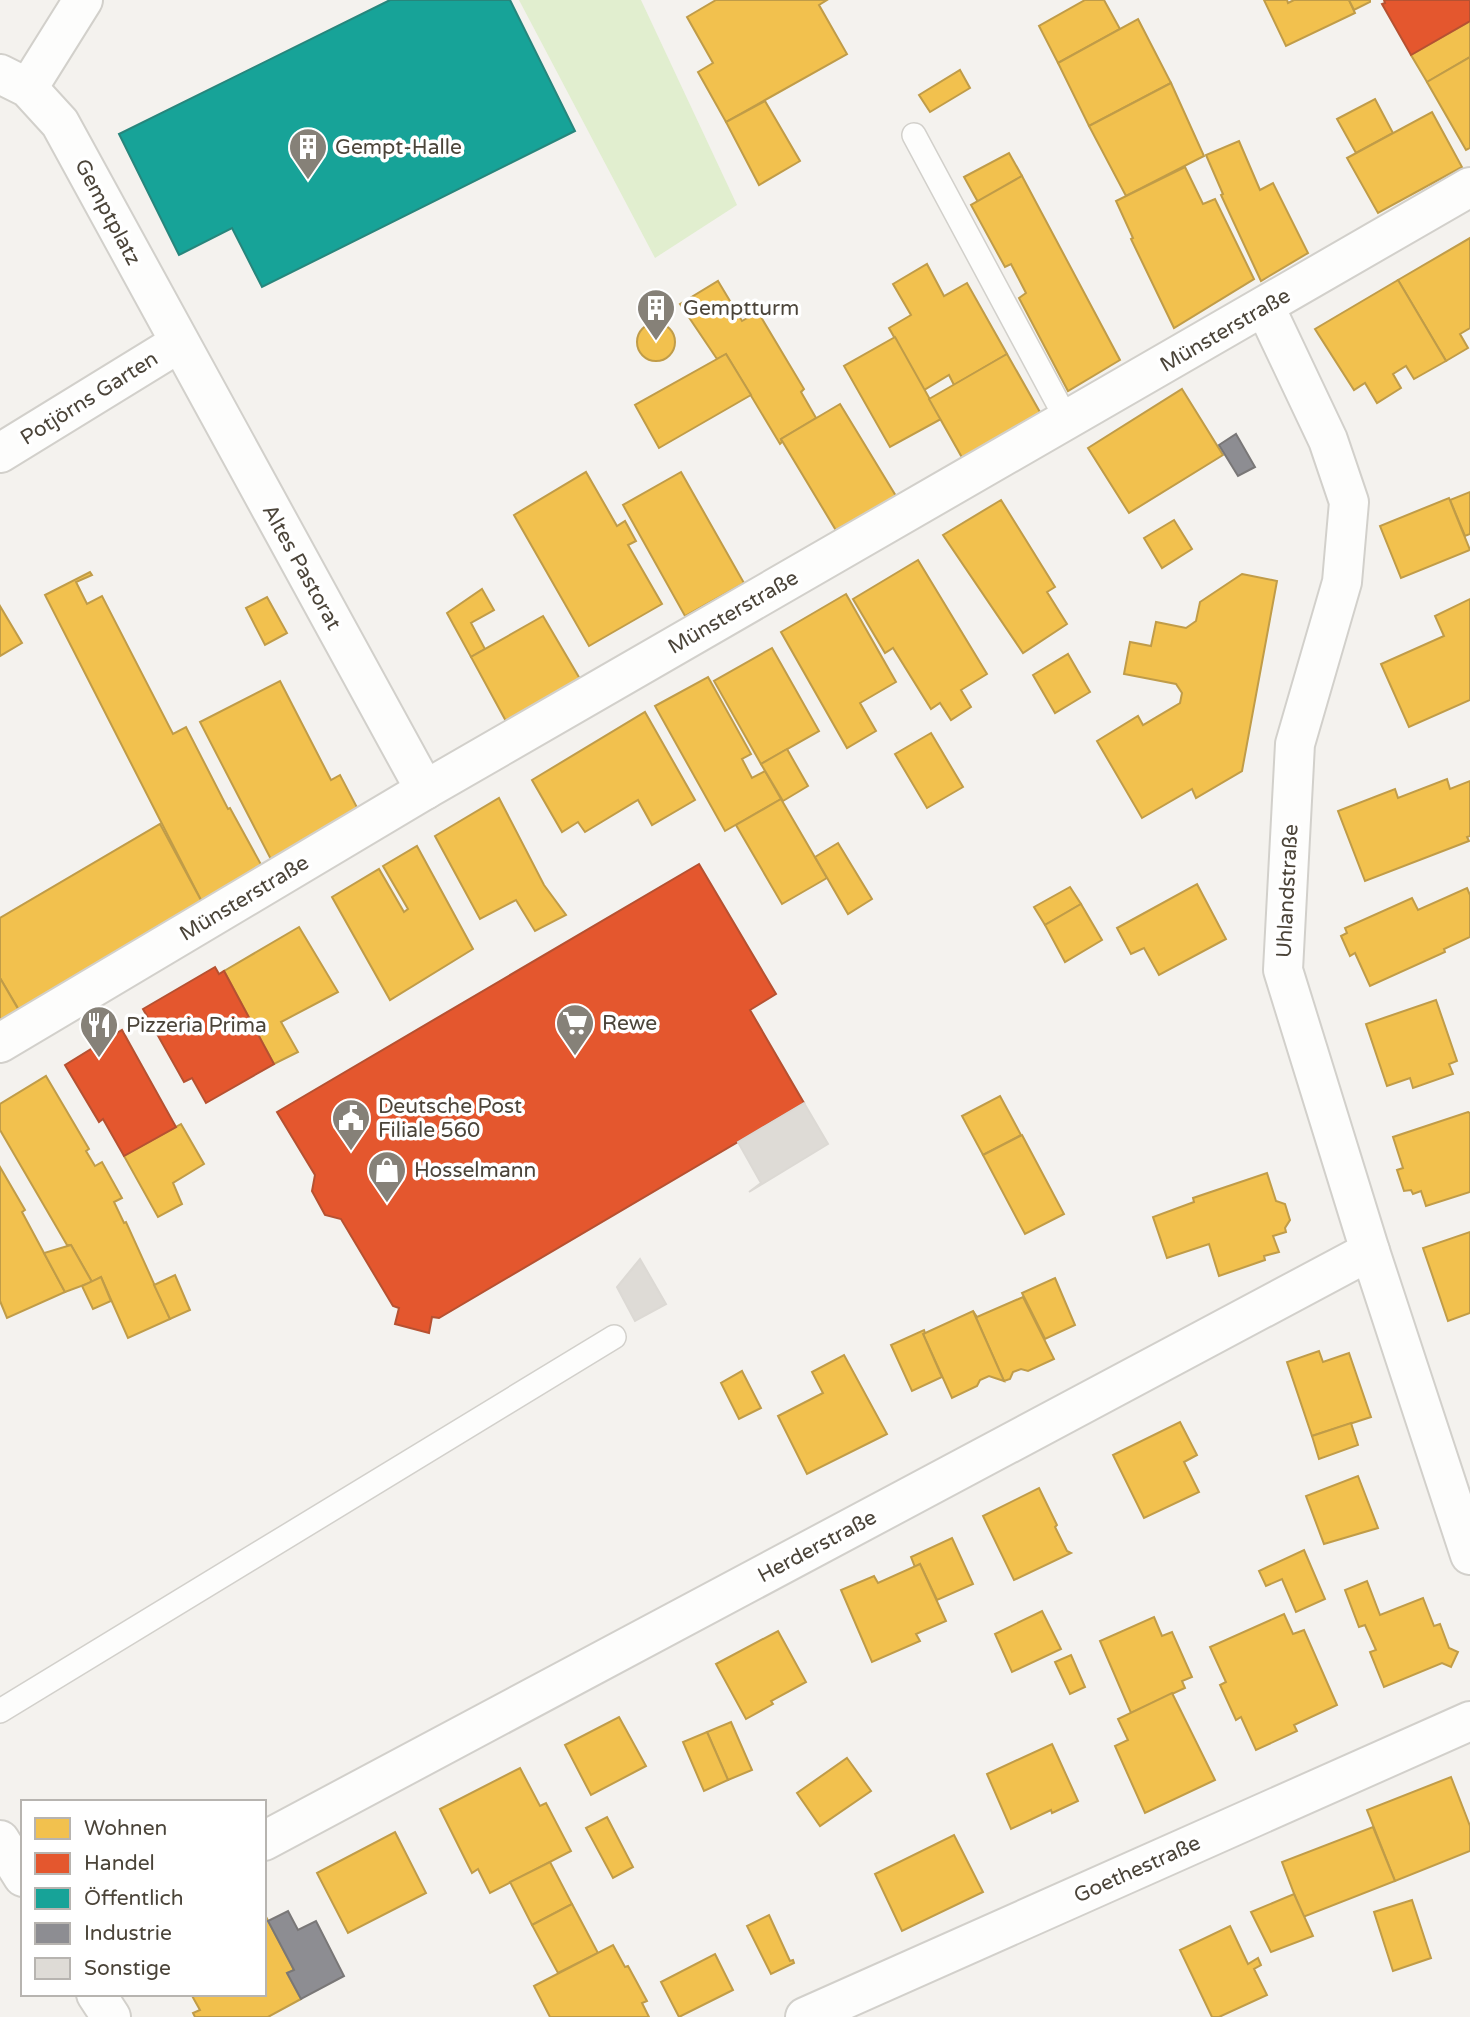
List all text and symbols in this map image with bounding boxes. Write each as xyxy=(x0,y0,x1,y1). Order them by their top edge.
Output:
building icon: Gempt-Halle xyxy=(287,126,329,181)
place label: Gempt-Halle xyxy=(335,135,462,160)
street label: Gemptplatz xyxy=(69,155,146,270)
street label: Münsterstraße xyxy=(1156,283,1295,378)
building icon: Gemptturm xyxy=(635,287,677,342)
place label: Gemptturm xyxy=(683,296,799,321)
street label: Potjörns Garten xyxy=(16,346,163,451)
street label: Altes Pastorat xyxy=(257,500,346,634)
street label: Münsterstraße xyxy=(664,565,803,660)
street label: Uhlandstraße xyxy=(1272,823,1303,959)
street label: Münsterstraße xyxy=(175,850,313,947)
supermarket icon: Rewe xyxy=(554,1002,596,1057)
restaurant icon: Pizzeria Prima xyxy=(78,1004,120,1059)
place label: Rewe xyxy=(602,1011,657,1036)
place label: Pizzeria Prima xyxy=(126,1013,267,1038)
place label: Deutsche Post Filiale 560 xyxy=(378,1094,522,1143)
public building icon: Deutsche Post Filiale 560 xyxy=(330,1097,372,1152)
shop icon: Hosselmann xyxy=(366,1149,408,1204)
place label: Hosselmann xyxy=(414,1158,536,1183)
street label: Herderstraße xyxy=(754,1505,881,1588)
legend xyxy=(21,1800,266,1996)
text: Wohnen xyxy=(84,1816,167,1841)
street label: Goethestraße xyxy=(1070,1830,1204,1908)
text: Handel xyxy=(84,1851,155,1876)
text: Öffentlich xyxy=(84,1886,184,1911)
text: Industrie xyxy=(84,1921,172,1946)
text: Sonstige xyxy=(84,1956,171,1981)

